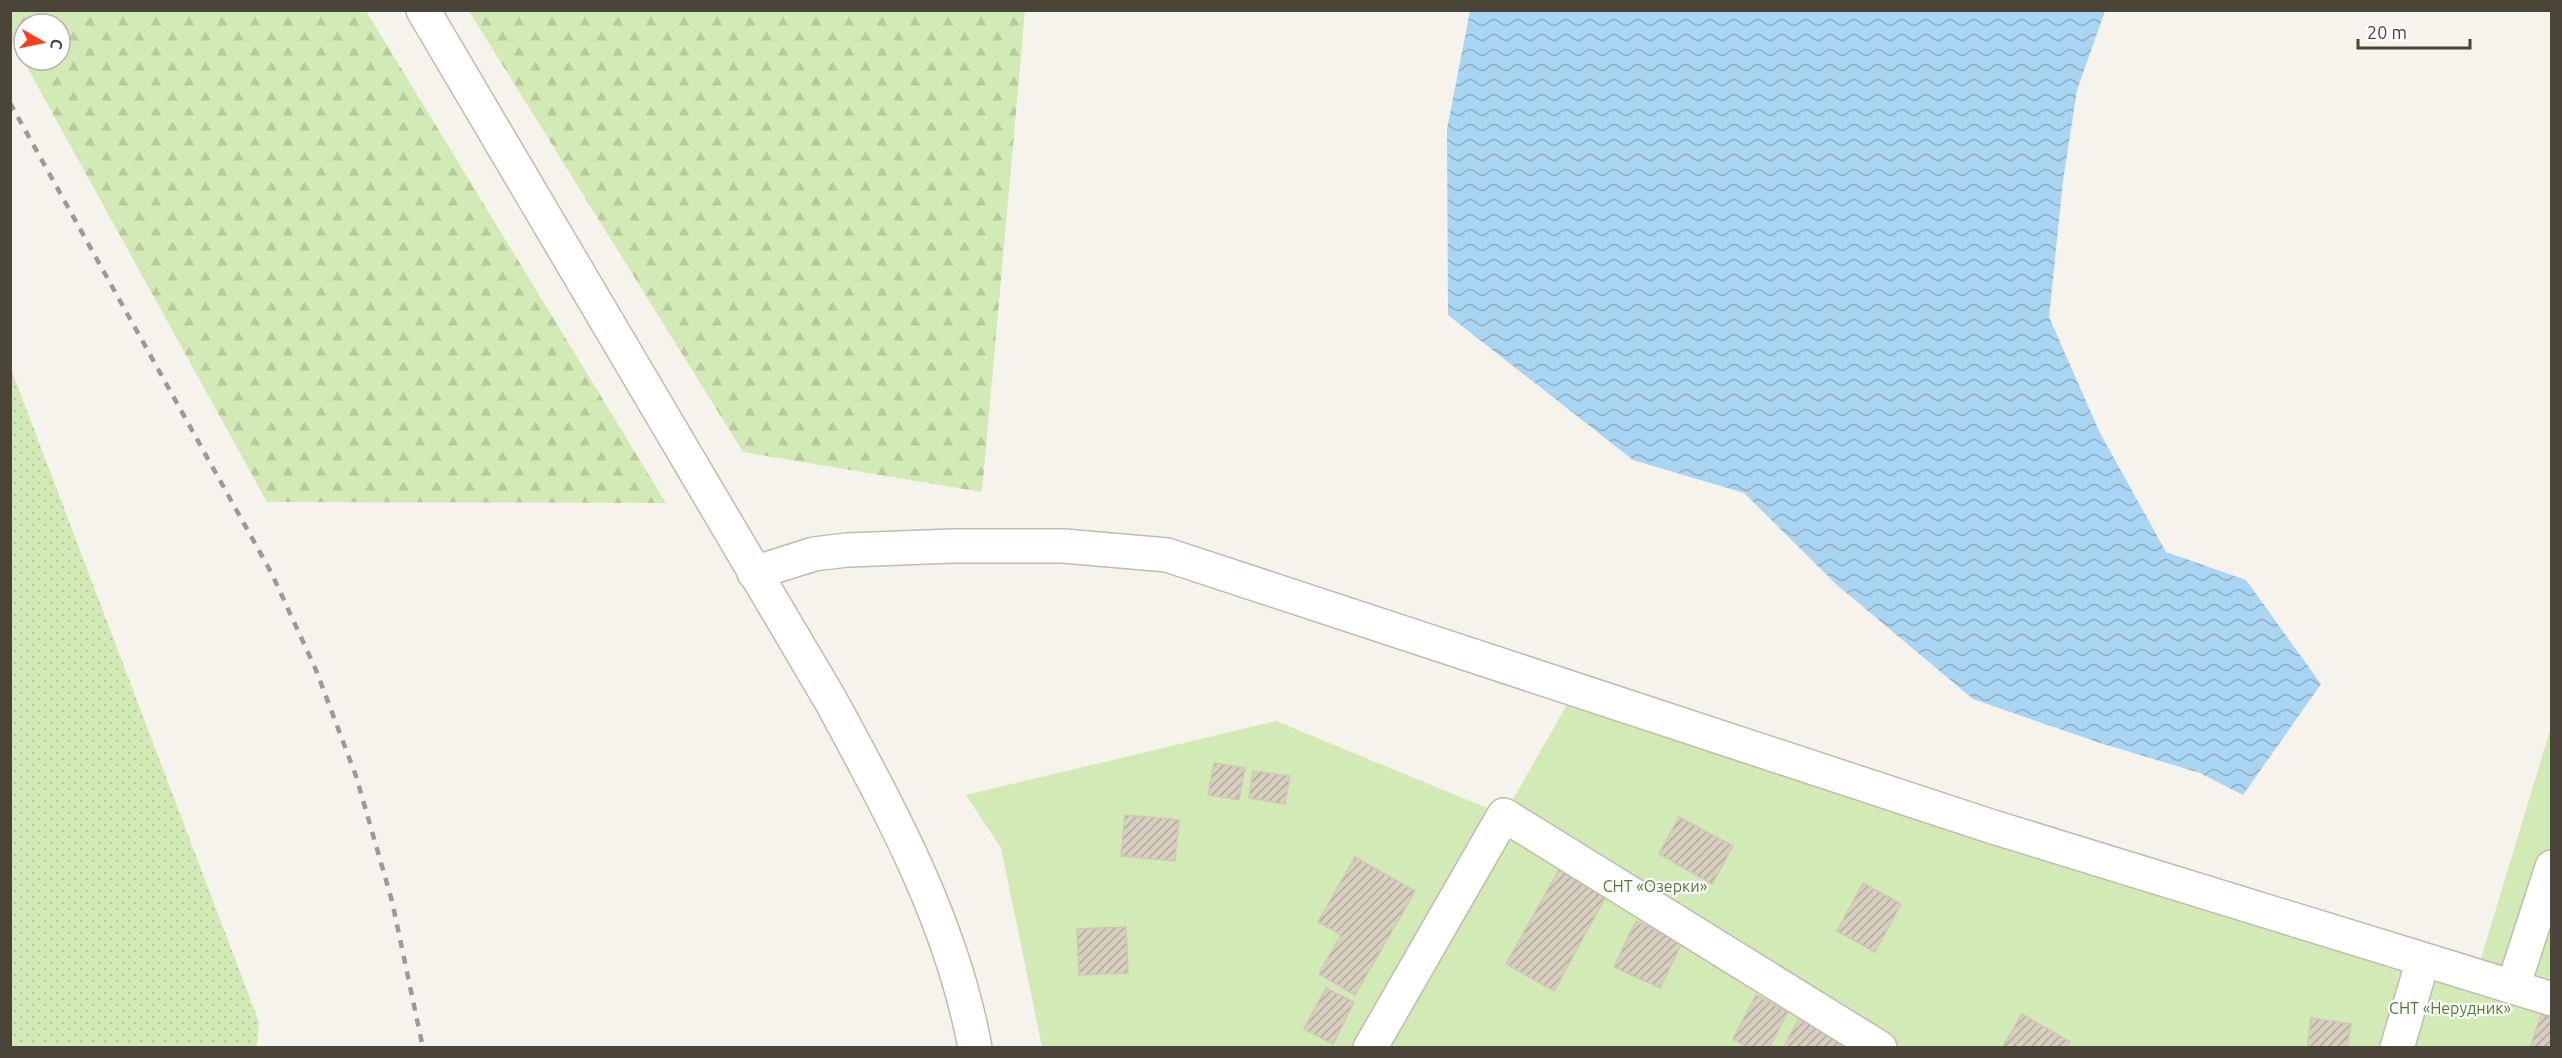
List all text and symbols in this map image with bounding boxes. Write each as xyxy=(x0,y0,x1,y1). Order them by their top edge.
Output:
north arrow xyxy=(12,12,72,72)
scale bar xyxy=(2358,12,2470,50)
text: 20 m xyxy=(2367,22,2407,42)
text: С xyxy=(47,38,67,51)
park label: СНТ «Озерки» xyxy=(1603,877,1707,895)
park label: СНТ «Нерудник» xyxy=(2389,999,2511,1017)

